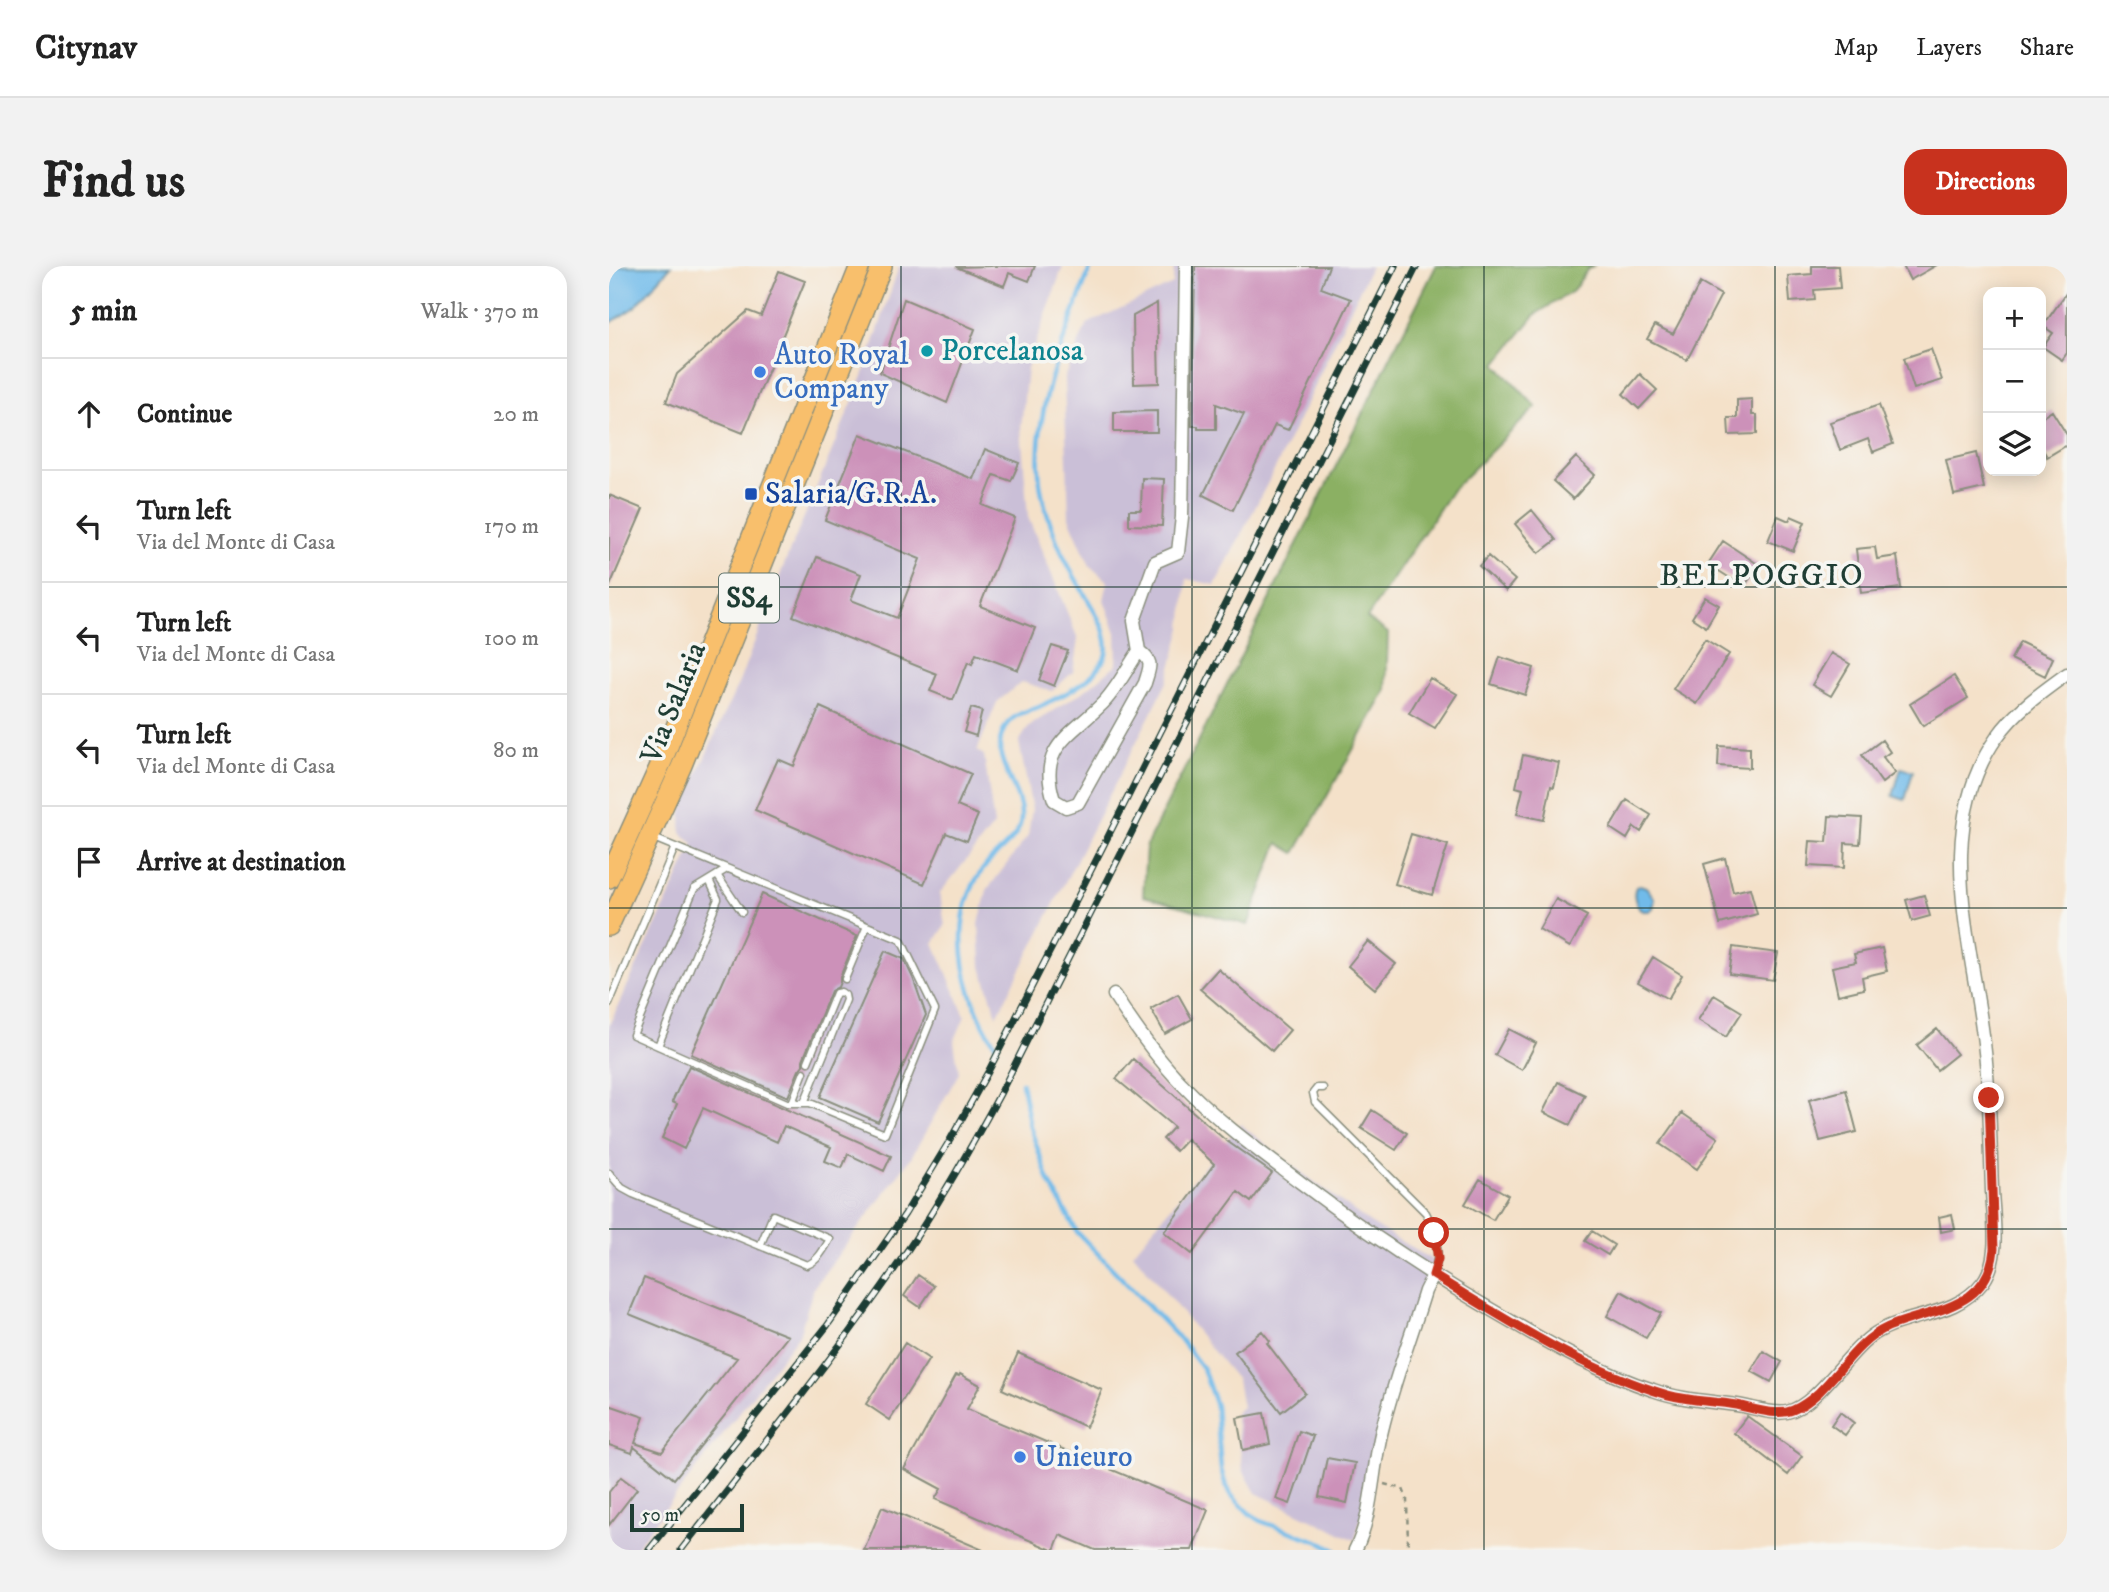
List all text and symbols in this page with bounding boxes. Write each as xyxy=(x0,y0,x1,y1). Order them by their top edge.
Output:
text: Citynav xyxy=(35,28,137,69)
text: Map xyxy=(1834,33,1878,63)
text: Layers xyxy=(1916,33,1982,63)
text: Share xyxy=(2020,33,2074,63)
button: Directions xyxy=(1904,149,2067,215)
text: Find us xyxy=(42,151,185,213)
map controls xyxy=(1983,287,2046,476)
button: + xyxy=(1983,287,2046,350)
text: 5 min xyxy=(70,293,137,330)
text: Walk · 370 m xyxy=(421,297,539,326)
place label: Porcelanosa xyxy=(941,333,1084,370)
place label: Auto Royal Company xyxy=(774,337,909,408)
marker: Porcelanosa xyxy=(919,343,935,359)
button: − xyxy=(1983,350,2046,413)
marker: Auto Royal Company xyxy=(752,364,768,380)
icon: ahead xyxy=(70,395,108,433)
text: Continue xyxy=(137,398,232,431)
text: 20 m xyxy=(493,400,539,429)
button: layers xyxy=(1983,413,2046,476)
place label: Salaria/G.R.A. xyxy=(765,476,937,513)
marker: Salaria/G.R.A. xyxy=(743,486,759,502)
text: Turn left xyxy=(137,495,231,528)
icon: left xyxy=(70,507,108,545)
text: 170 m xyxy=(484,512,539,541)
text: Via del Monte di Casa xyxy=(137,528,335,557)
district label: BELPOGGIO xyxy=(1659,556,1865,596)
road number: SS4 xyxy=(719,574,779,622)
text: Turn left xyxy=(137,607,231,640)
icon: left xyxy=(70,619,108,657)
text: 100 m xyxy=(484,624,539,653)
street label: Via Salaria xyxy=(633,637,715,770)
text: Via del Monte di Casa xyxy=(137,640,335,669)
text: Turn left xyxy=(137,719,231,752)
icon: left xyxy=(70,731,108,769)
text: 80 m xyxy=(493,736,539,765)
text: Via del Monte di Casa xyxy=(137,752,335,781)
icon: arrive xyxy=(70,843,108,881)
text: Arrive at destination xyxy=(137,846,346,879)
route end xyxy=(1973,1082,2004,1113)
route start xyxy=(1418,1217,1449,1248)
place label: Unieuro xyxy=(1034,1439,1133,1476)
marker: Unieuro xyxy=(1012,1449,1028,1465)
scale bar xyxy=(630,1501,744,1533)
text: 50 m xyxy=(641,1504,679,1527)

